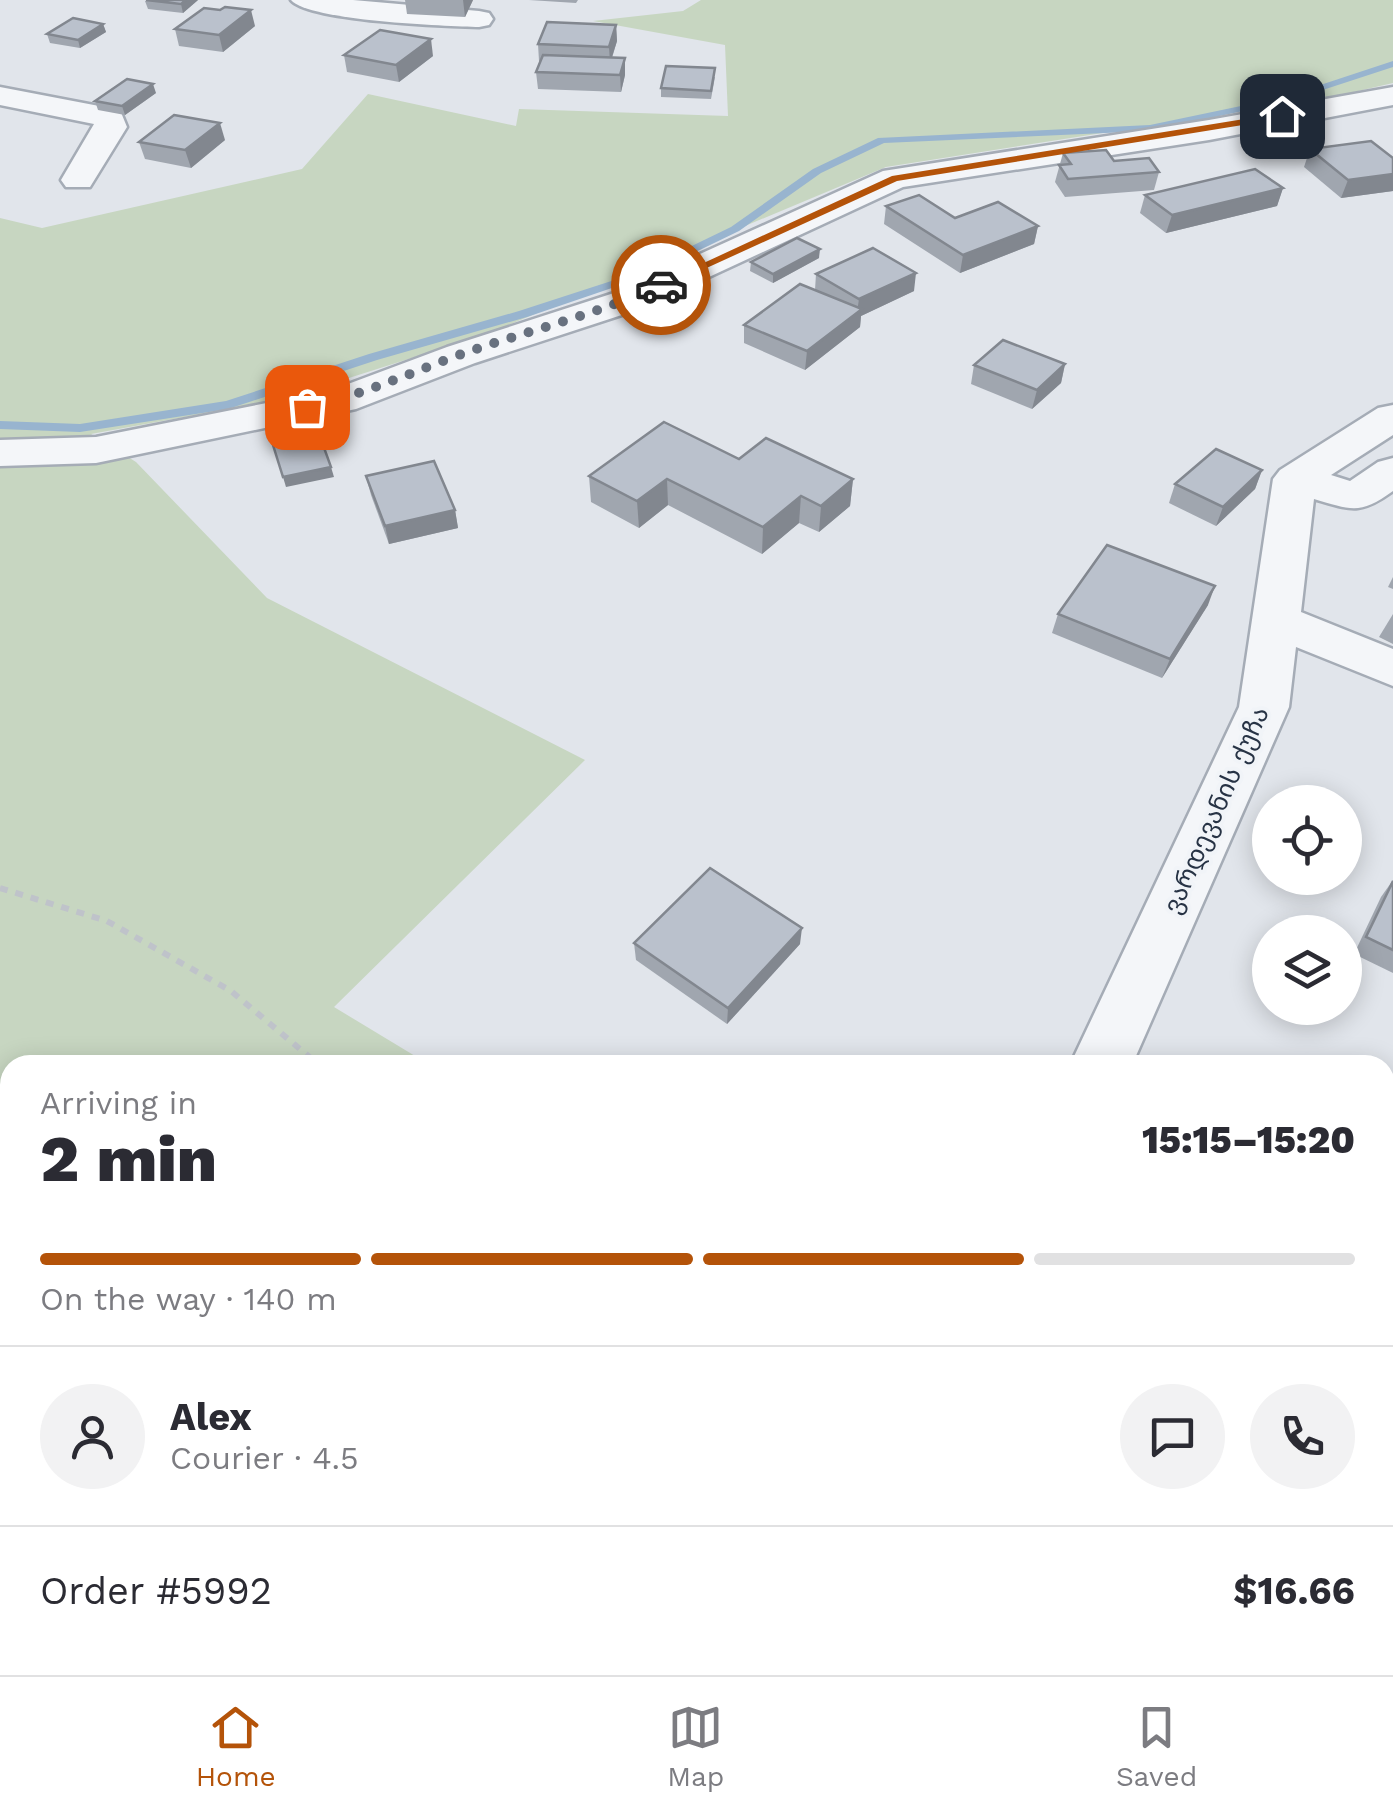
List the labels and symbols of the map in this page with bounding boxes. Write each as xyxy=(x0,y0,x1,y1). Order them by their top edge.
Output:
pin xyxy=(1240,74,1325,159)
courier xyxy=(611,235,711,335)
pin xyxy=(265,365,350,450)
street label: ვარდევანის ქუჩა xyxy=(1157,702,1276,918)

